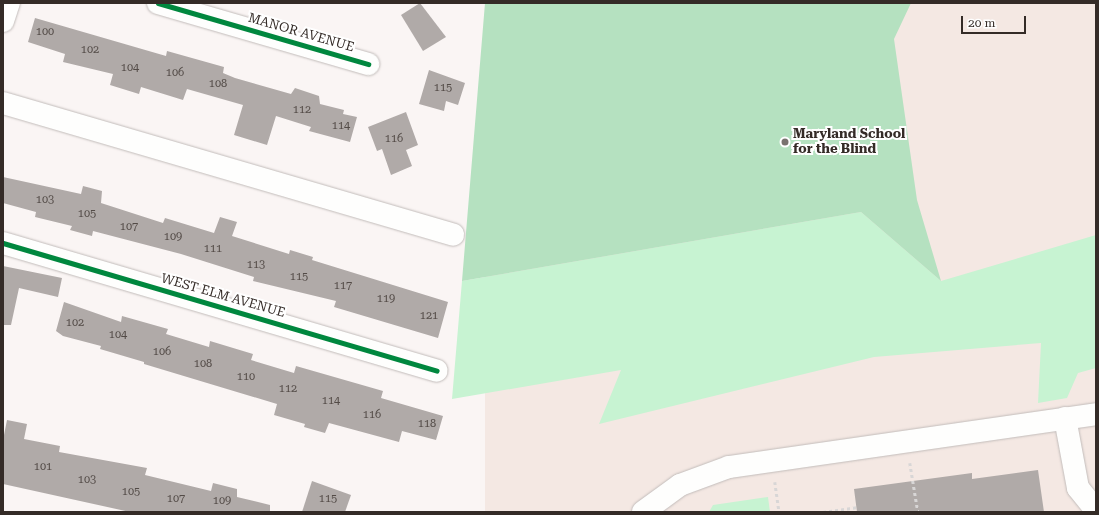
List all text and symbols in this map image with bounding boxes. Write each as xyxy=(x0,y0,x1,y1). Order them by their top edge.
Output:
scale bar xyxy=(963,8,1028,34)
street label: MANOR AVENUE xyxy=(246,10,356,56)
text: 20 m xyxy=(968,16,995,30)
house number: 100 xyxy=(36,25,54,39)
house number: 102 xyxy=(81,43,99,57)
house number: 104 xyxy=(121,61,139,75)
house number: 106 xyxy=(166,66,184,80)
house number: 108 xyxy=(209,77,227,91)
house number: 115 xyxy=(434,81,452,95)
house number: 112 xyxy=(293,103,311,117)
house number: 114 xyxy=(332,119,350,133)
place label: Maryland School for the Blind xyxy=(793,127,905,158)
house number: 116 xyxy=(385,132,403,146)
marker: Maryland School for the Blind xyxy=(780,137,790,147)
house number: 103 xyxy=(36,193,54,207)
house number: 105 xyxy=(78,207,96,221)
house number: 107 xyxy=(120,220,138,234)
house number: 109 xyxy=(164,230,182,244)
house number: 111 xyxy=(204,242,222,256)
house number: 113 xyxy=(247,258,265,272)
house number: 115 xyxy=(290,270,308,284)
street label: WEST ELM AVENUE xyxy=(159,271,287,321)
house number: 117 xyxy=(334,279,352,293)
house number: 119 xyxy=(377,292,395,306)
house number: 121 xyxy=(420,309,438,323)
house number: 102 xyxy=(66,316,84,330)
house number: 104 xyxy=(109,328,127,342)
house number: 106 xyxy=(153,345,171,359)
house number: 108 xyxy=(194,357,212,371)
house number: 110 xyxy=(237,370,255,384)
house number: 112 xyxy=(279,382,297,396)
house number: 114 xyxy=(322,394,340,408)
house number: 116 xyxy=(363,408,381,422)
house number: 118 xyxy=(418,417,436,431)
house number: 101 xyxy=(34,460,52,474)
house number: 103 xyxy=(78,473,96,487)
house number: 105 xyxy=(122,485,140,499)
house number: 107 xyxy=(167,492,185,506)
house number: 115 xyxy=(319,492,337,506)
house number: 109 xyxy=(213,494,231,508)

